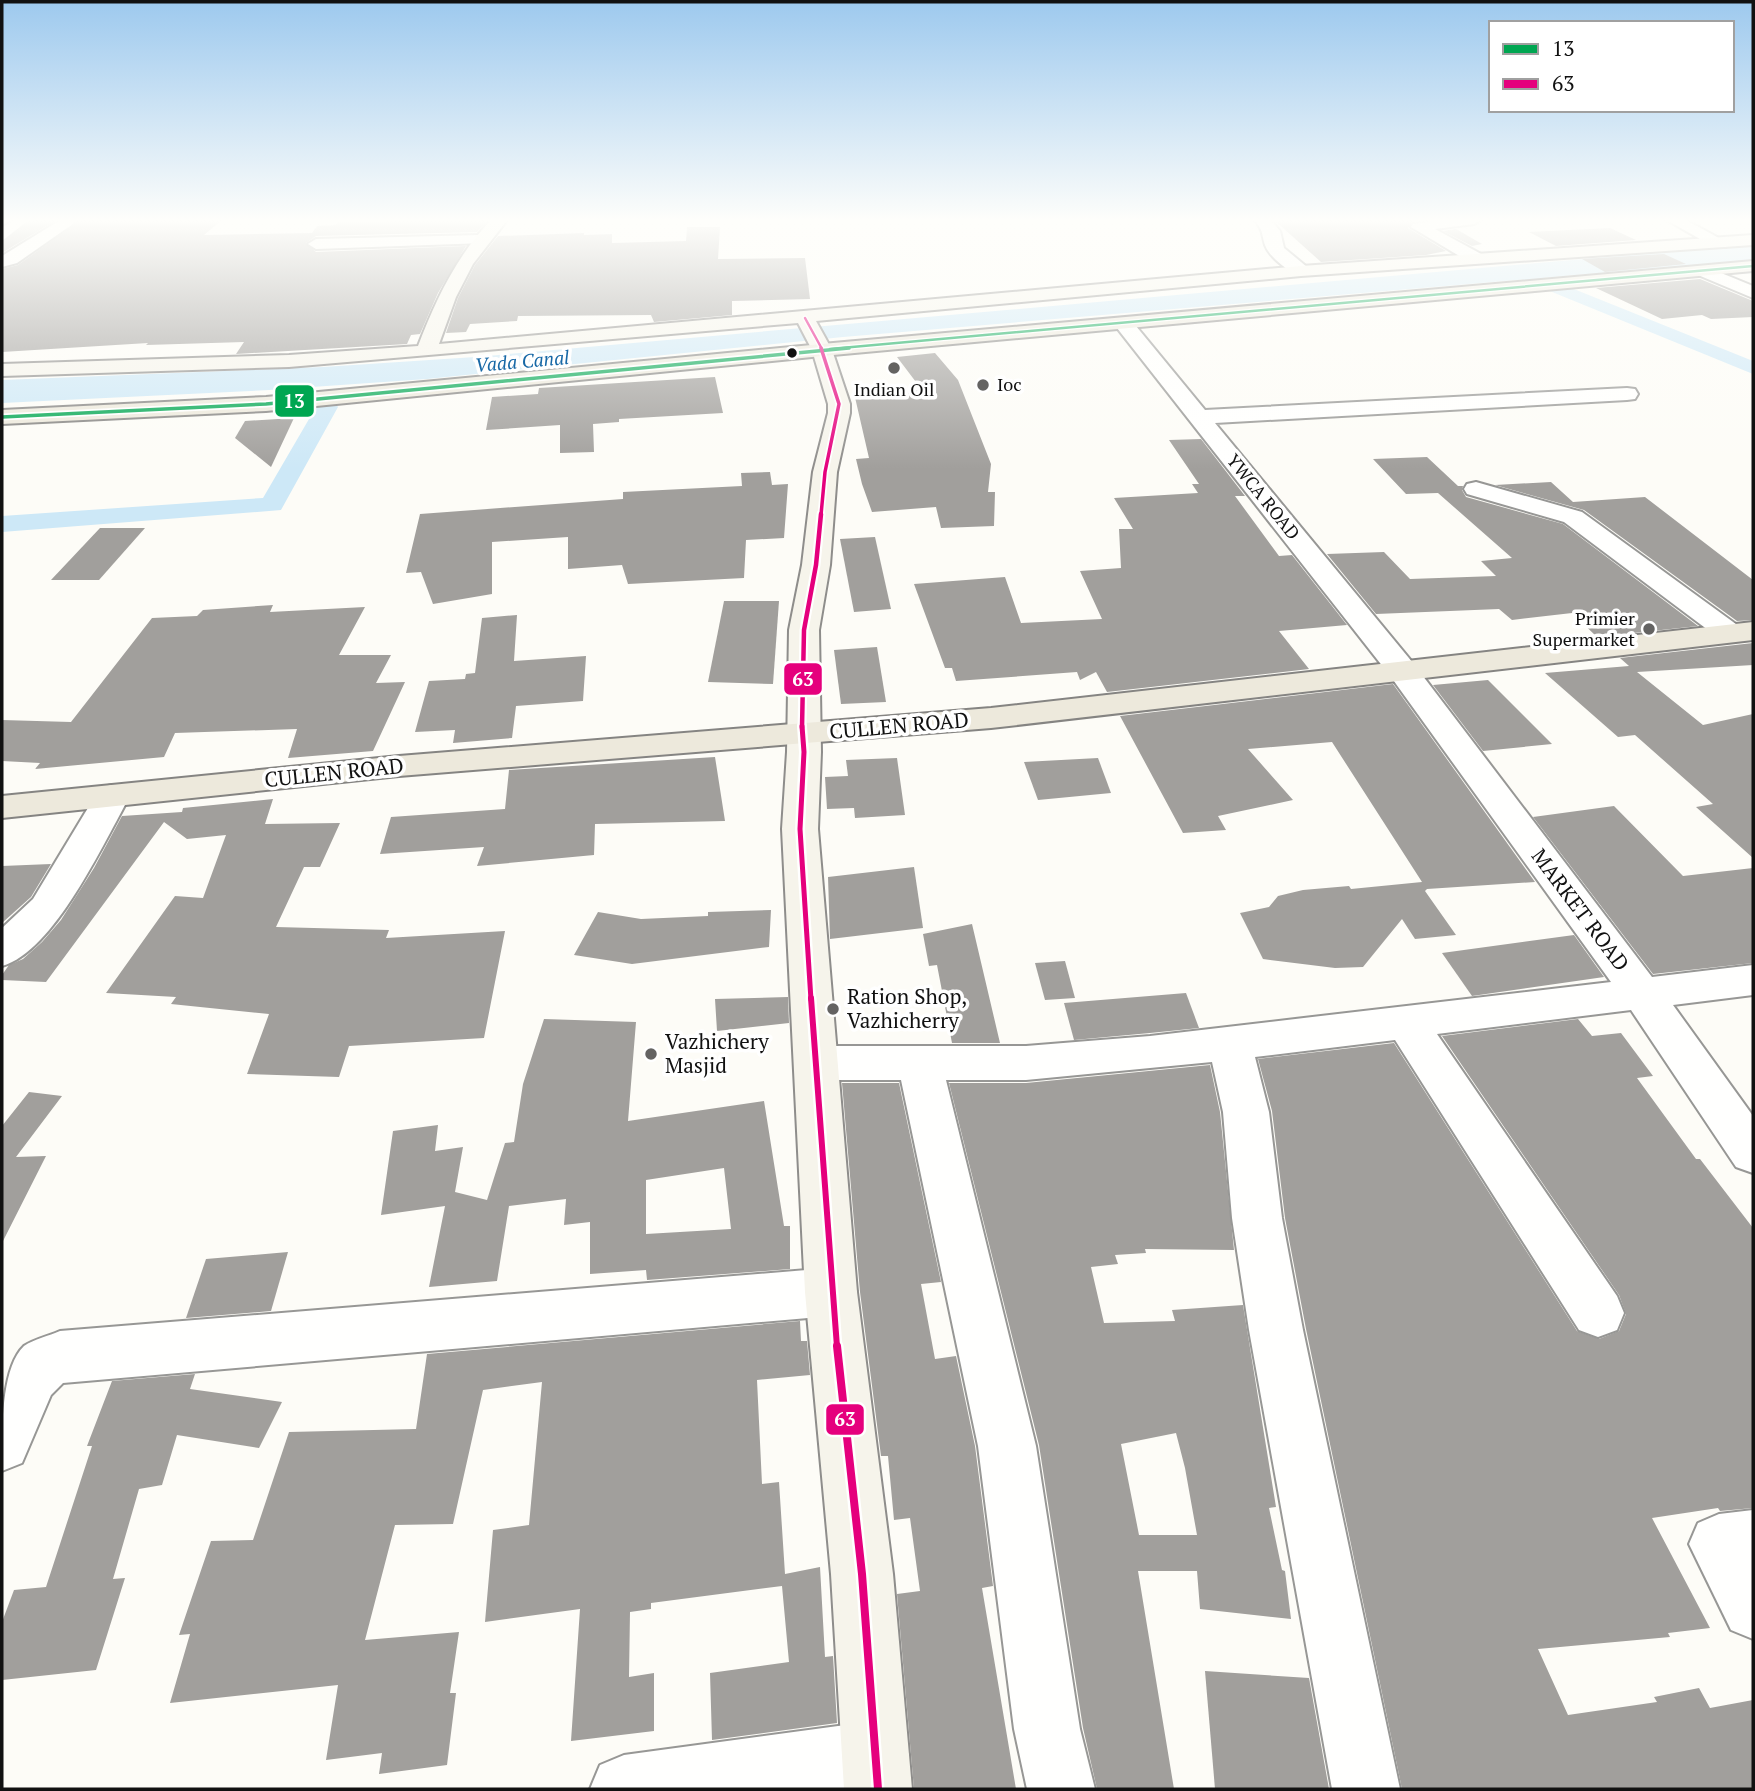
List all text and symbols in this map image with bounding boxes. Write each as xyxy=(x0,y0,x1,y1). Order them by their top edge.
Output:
legend xyxy=(1489,21,1734,112)
text: 13 xyxy=(1552,34,1574,62)
text: 63 xyxy=(1552,69,1574,97)
water label: Vada Canal xyxy=(474,344,571,377)
unlabelled marker xyxy=(785,346,799,360)
marker: Indian Oil xyxy=(886,360,902,376)
place label: Ioc xyxy=(997,372,1022,396)
place label: Indian Oil xyxy=(854,377,934,401)
marker: Ioc xyxy=(975,377,991,393)
line badge: 13 xyxy=(274,384,315,418)
text: 13 xyxy=(283,388,305,413)
street label: YWCA ROAD xyxy=(1222,449,1306,544)
place label: Primier Supermarket xyxy=(1533,606,1635,651)
marker: Primier Supermarket xyxy=(1641,621,1657,637)
line badge: 63 xyxy=(783,662,823,696)
text: 63 xyxy=(792,666,814,691)
street label: CULLEN ROAD xyxy=(828,705,970,745)
street label: CULLEN ROAD xyxy=(263,751,405,793)
street label: MARKET ROAD xyxy=(1526,843,1636,976)
place label: Ration Shop, Vazhicherry xyxy=(847,982,967,1034)
marker: Ration Shop, Vazhicherry xyxy=(825,1001,841,1017)
place label: Vazhichery Masjid xyxy=(665,1027,769,1079)
marker: Vazhichery Masjid xyxy=(643,1046,659,1062)
line badge: 63 xyxy=(825,1403,865,1436)
text: 63 xyxy=(834,1406,856,1431)

